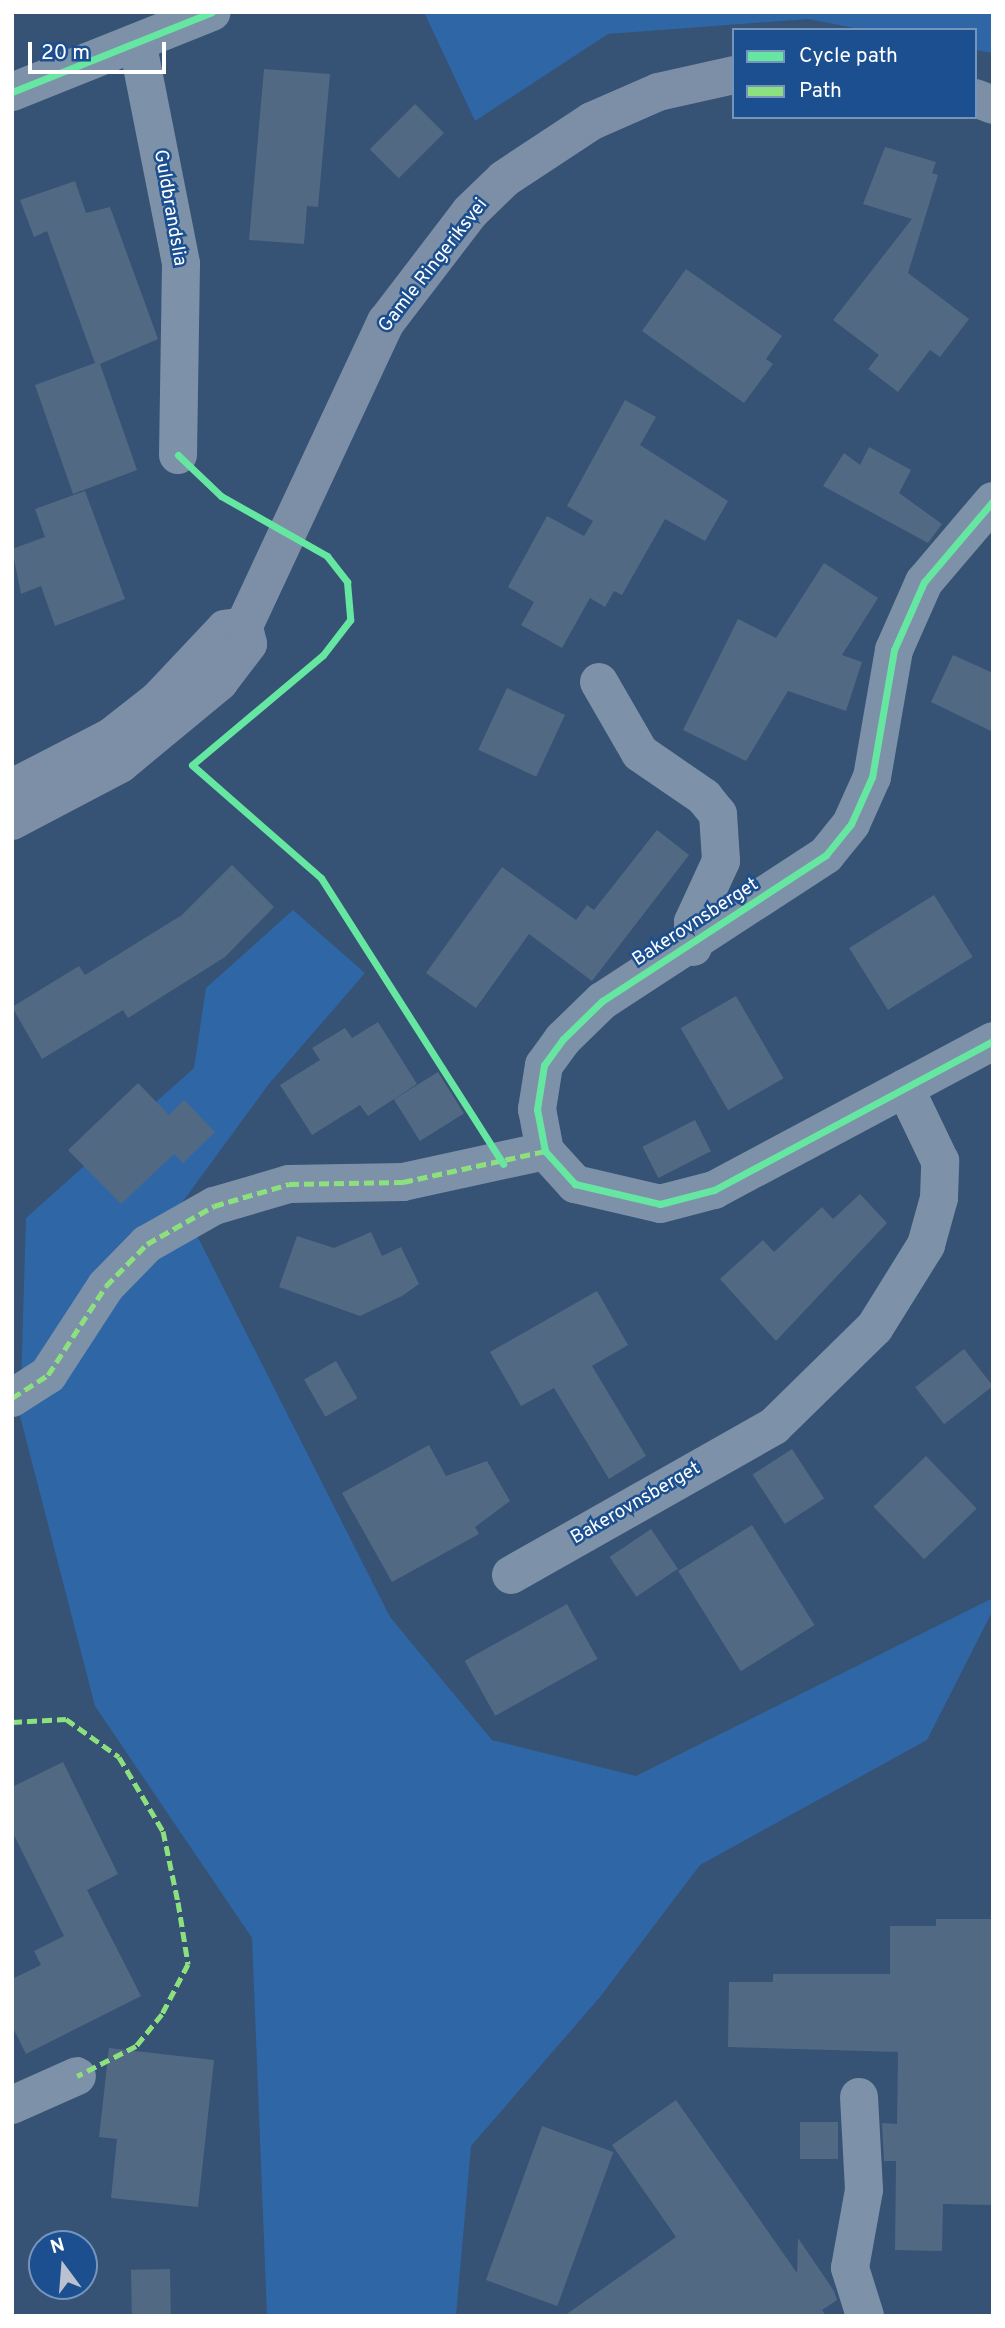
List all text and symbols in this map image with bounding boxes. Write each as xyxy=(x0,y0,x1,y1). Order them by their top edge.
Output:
scale bar xyxy=(32,28,170,72)
legend xyxy=(732,28,977,119)
text: 20 m xyxy=(41,40,90,67)
text: Cycle path xyxy=(799,43,898,70)
text: Path xyxy=(799,78,842,105)
street label: Guldbrandslia xyxy=(148,148,190,268)
street label: Gamle Ringeriksvei xyxy=(375,195,493,337)
street label: Bakerovnsberget xyxy=(629,874,763,972)
street label: Bakerovnsberget xyxy=(567,1458,705,1550)
north arrow xyxy=(28,2230,98,2300)
text: N xyxy=(48,2233,68,2260)

